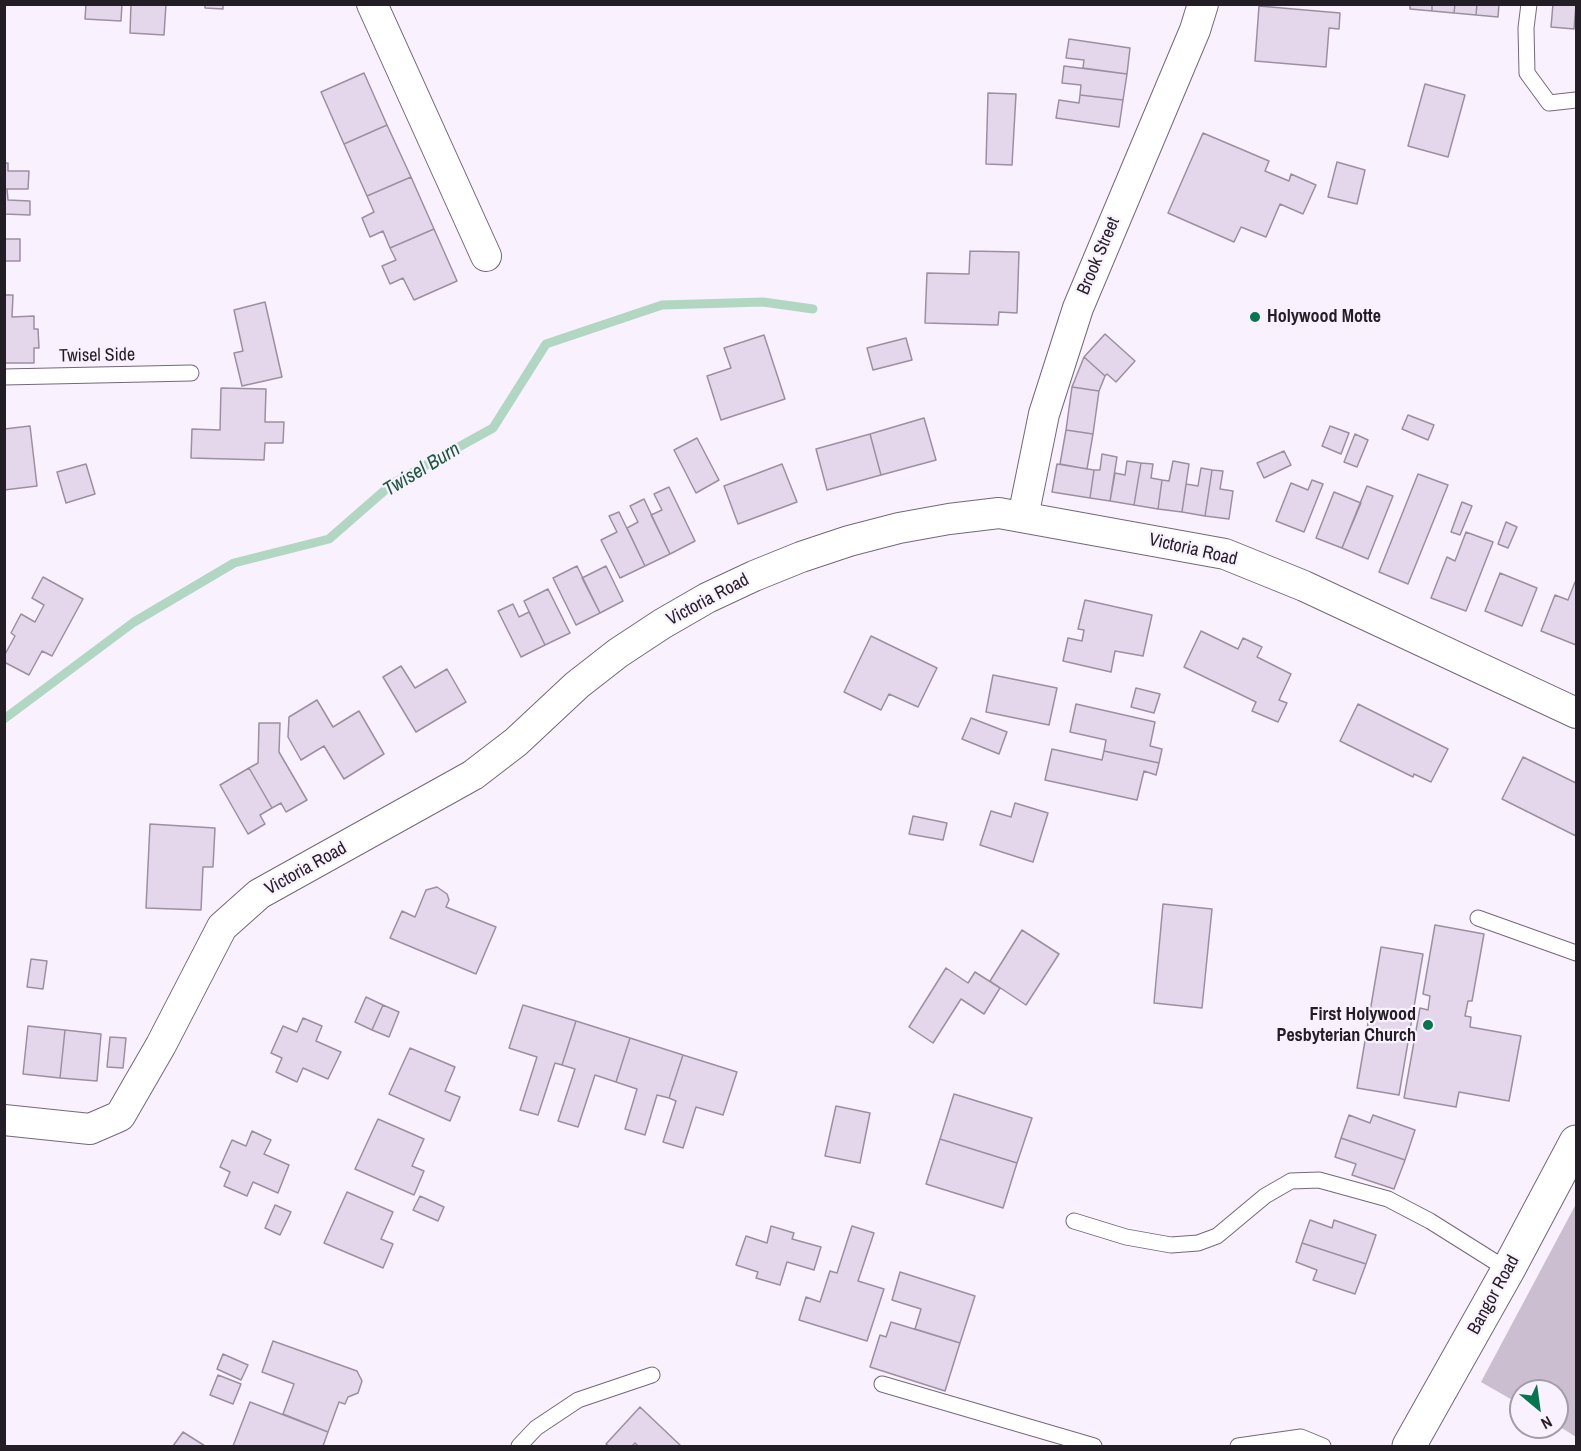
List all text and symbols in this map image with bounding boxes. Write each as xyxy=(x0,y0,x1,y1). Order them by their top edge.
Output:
street label: Brook Street xyxy=(1073,214,1125,298)
place label: Holywood Motte xyxy=(1267,306,1381,328)
marker: Holywood Motte xyxy=(1248,310,1262,324)
street label: Twisel Side xyxy=(59,345,135,367)
water label: Twisel Burn xyxy=(379,438,465,502)
street label: Victoria Road xyxy=(1147,529,1239,571)
street label: Victoria Road xyxy=(663,569,753,631)
street label: Victoria Road xyxy=(261,838,351,900)
place label: First Holywood Pesbyterian Church xyxy=(1277,1004,1416,1046)
marker: First Holywood Pesbyterian Church xyxy=(1421,1018,1435,1032)
street label: Bangor Road xyxy=(1463,1252,1525,1338)
north arrow xyxy=(1509,1379,1569,1439)
text: N xyxy=(1537,1411,1556,1435)

